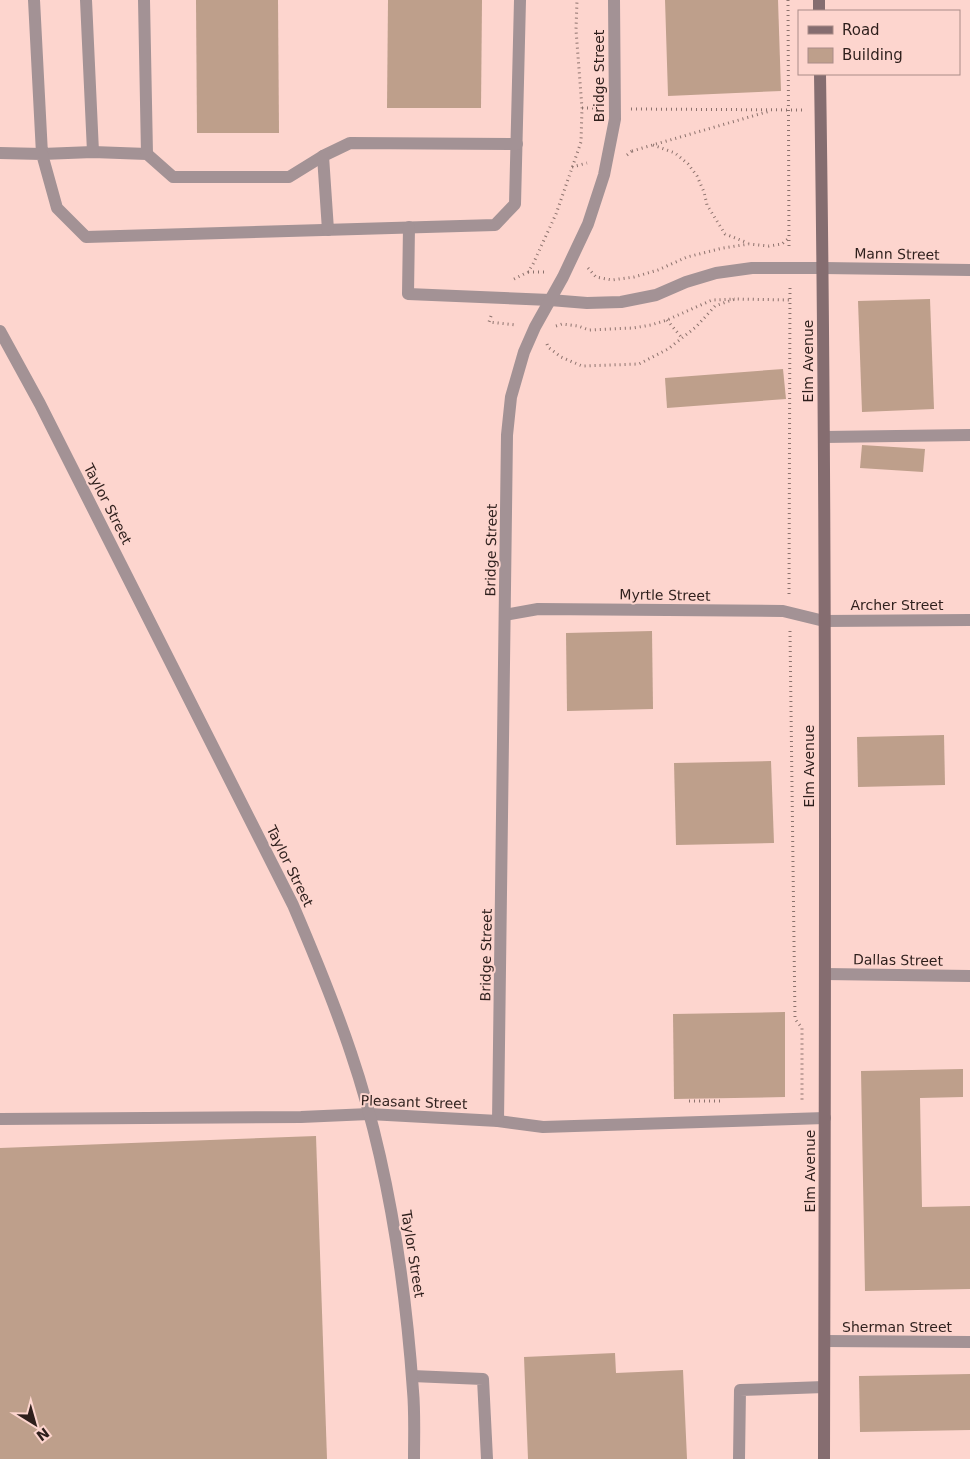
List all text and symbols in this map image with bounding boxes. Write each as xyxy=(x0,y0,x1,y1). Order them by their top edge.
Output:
legend xyxy=(798,10,960,75)
text: Road xyxy=(842,21,880,39)
street label: Bridge Street xyxy=(591,29,607,122)
text: Building xyxy=(842,46,903,64)
street label: Mann Street xyxy=(854,245,940,263)
street label: Elm Avenue xyxy=(800,320,816,402)
street label: Taylor Street xyxy=(80,460,135,547)
street label: Bridge Street xyxy=(482,503,500,596)
street label: Myrtle Street xyxy=(619,586,711,604)
street label: Archer Street xyxy=(851,597,944,613)
street label: Elm Avenue xyxy=(801,725,817,807)
street label: Taylor Street xyxy=(263,822,317,910)
street label: Bridge Street xyxy=(477,908,495,1001)
street label: Dallas Street xyxy=(853,951,944,969)
street label: Pleasant Street xyxy=(360,1092,468,1112)
street label: Elm Avenue xyxy=(802,1130,818,1212)
street label: Taylor Street xyxy=(398,1208,428,1299)
street label: Sherman Street xyxy=(842,1319,952,1335)
north arrow xyxy=(10,1399,60,1449)
text: N xyxy=(33,1424,52,1444)

